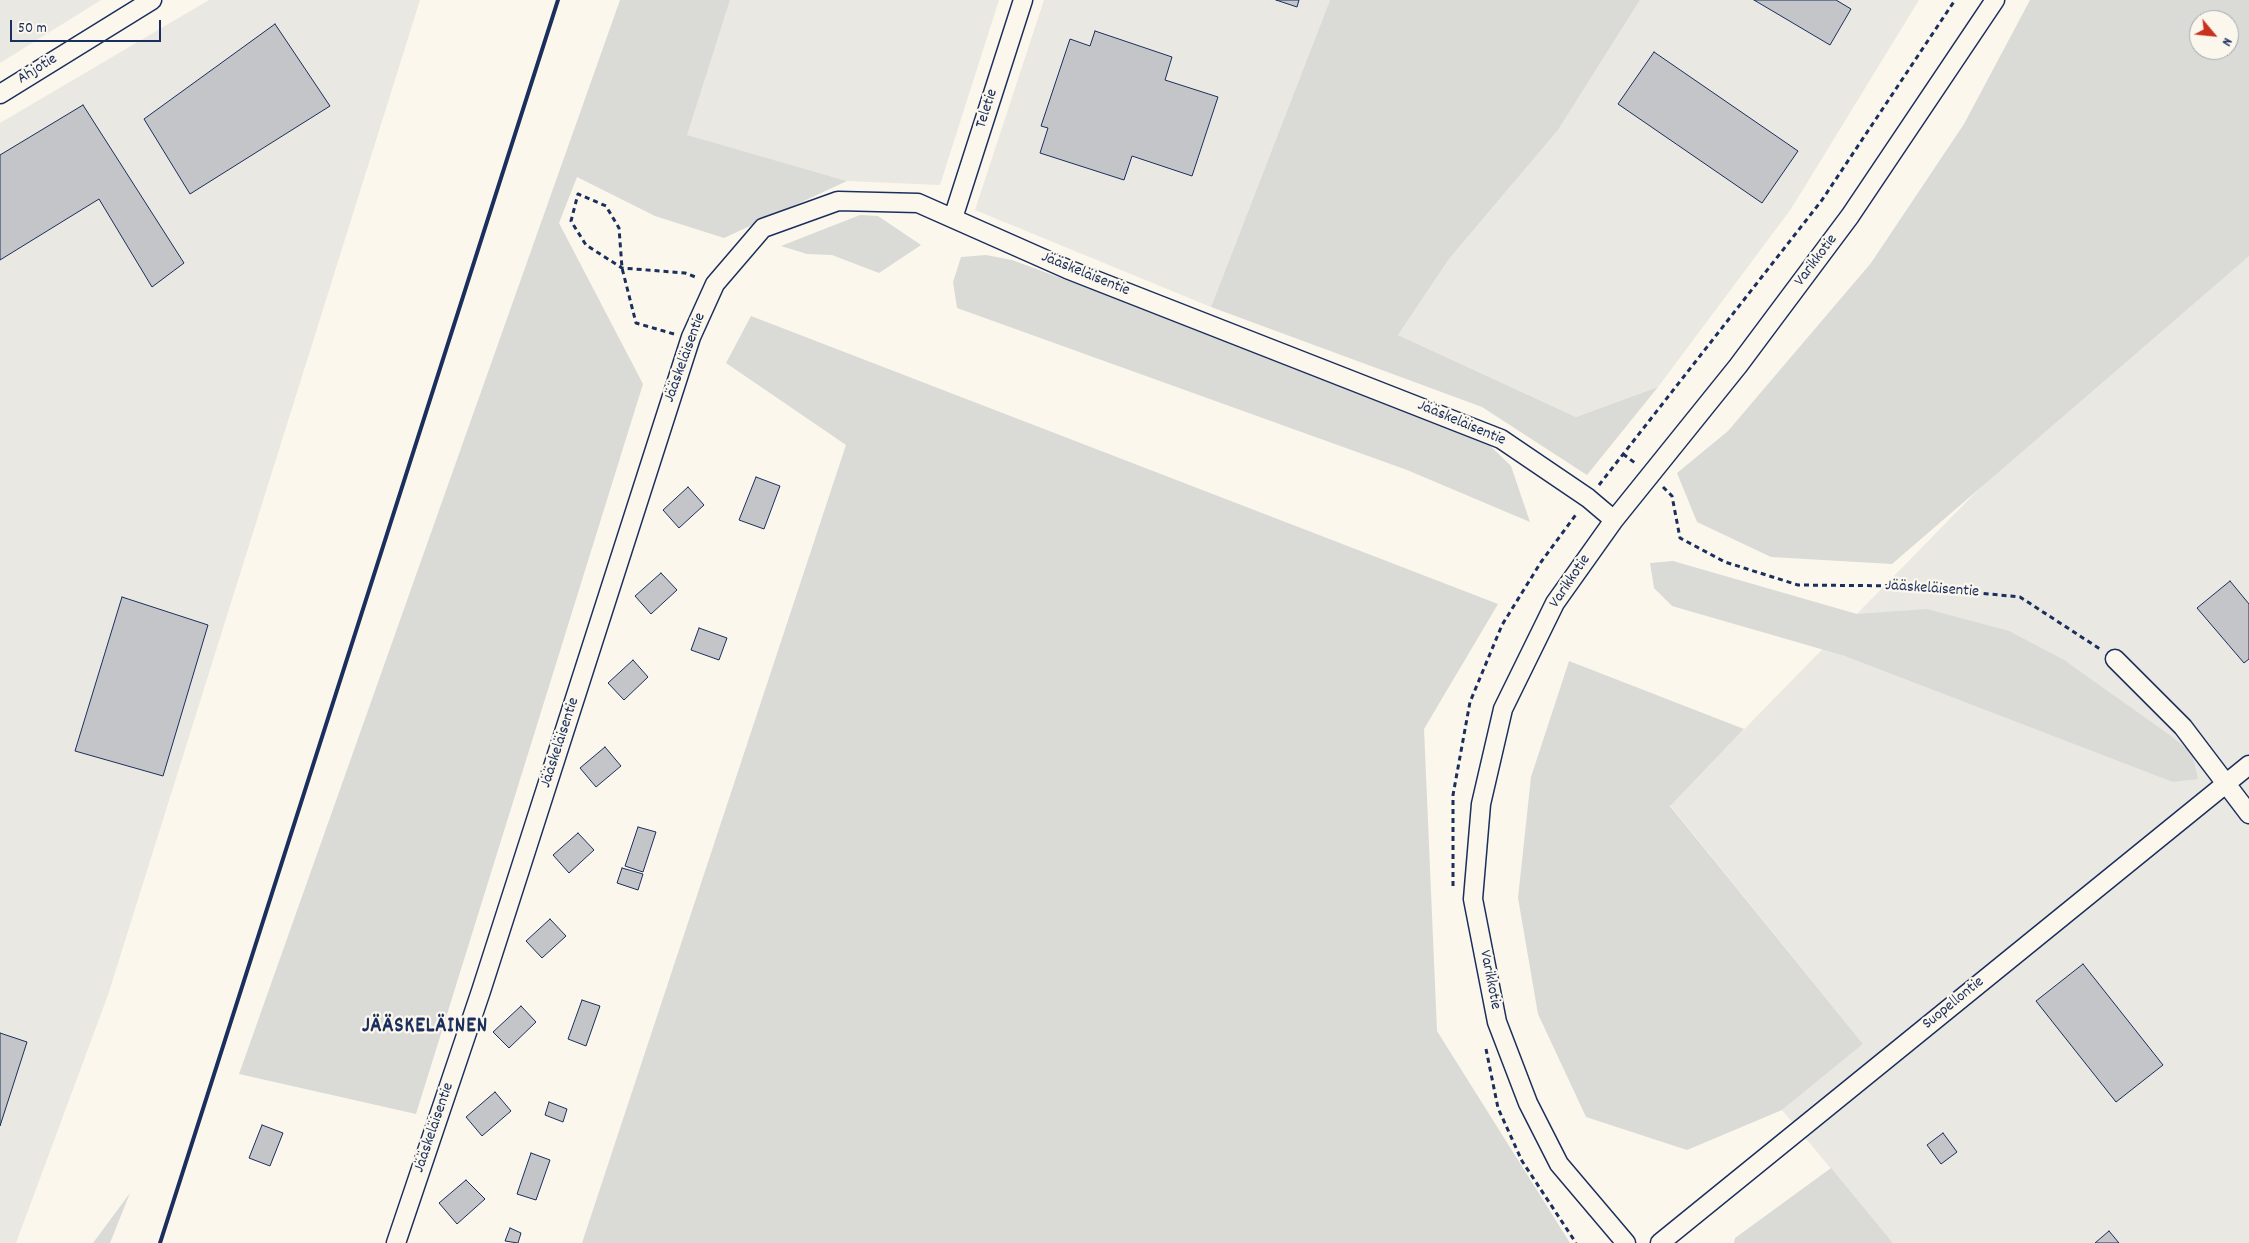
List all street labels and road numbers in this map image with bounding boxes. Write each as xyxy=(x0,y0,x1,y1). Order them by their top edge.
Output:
street label: Ahjotie xyxy=(15,50,61,90)
street label: Teletie xyxy=(973,87,1003,131)
street label: Varikkotie xyxy=(1791,231,1843,291)
street label: Jääskeläisentie xyxy=(1038,249,1132,301)
street label: Jääskeläisentie xyxy=(661,311,711,405)
street label: Jääskeläisentie xyxy=(1414,397,1508,451)
street label: Varikkotie xyxy=(1546,552,1596,612)
street label: Jääskeläisentie xyxy=(1885,577,1979,603)
street label: Jääskeläisentie xyxy=(537,695,585,791)
street label: Varikkotie xyxy=(1474,949,1504,1011)
street label: Suopellontie xyxy=(1919,973,1989,1035)
street label: Jääskeläisentie xyxy=(411,1080,459,1176)

